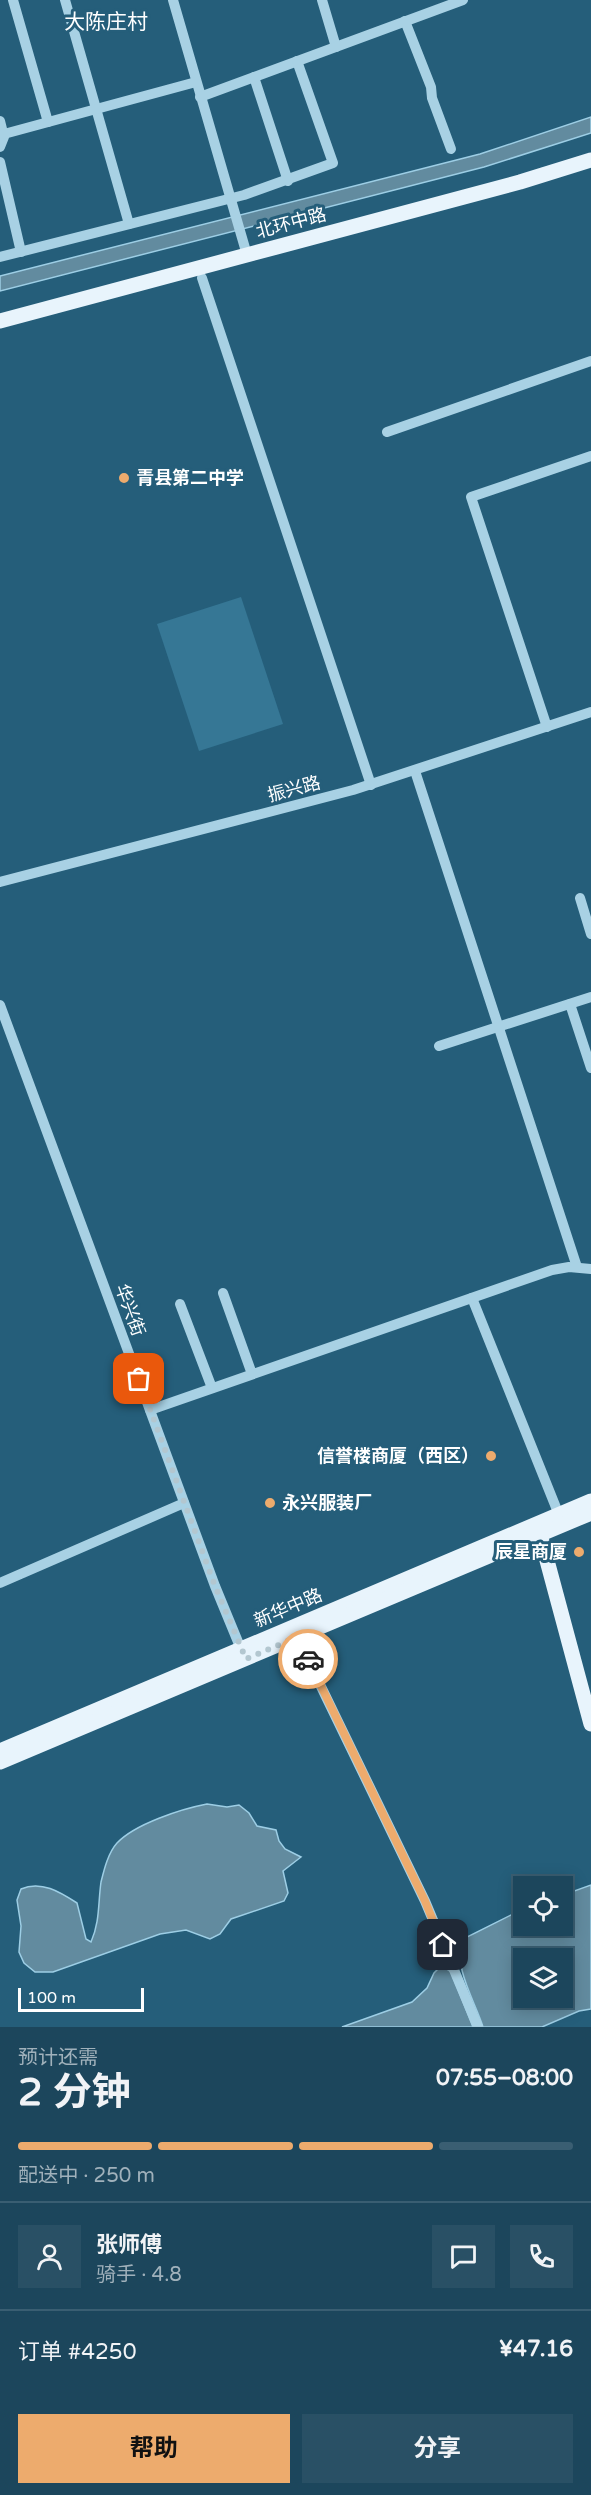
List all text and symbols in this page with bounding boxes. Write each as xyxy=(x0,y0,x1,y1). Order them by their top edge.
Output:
district label: 大陈庄村 xyxy=(64,10,148,35)
street label: 北环中路 xyxy=(253,203,329,243)
place label: 青县第二中学 xyxy=(136,467,244,489)
marker: 青县第二中学 xyxy=(117,471,131,485)
street label: 振兴路 xyxy=(265,771,323,807)
street label: 华兴街 xyxy=(110,1281,150,1339)
pin xyxy=(113,1353,164,1404)
icon: bag xyxy=(122,1362,155,1395)
place label: 信誉楼商厦（西区） xyxy=(317,1445,479,1467)
marker: 信誉楼商厦（西区） xyxy=(484,1449,498,1463)
place label: 永兴服装厂 xyxy=(282,1492,372,1514)
marker: 永兴服装厂 xyxy=(263,1496,277,1510)
place label: 辰星商厦 xyxy=(495,1541,567,1563)
marker: 辰星商厦 xyxy=(572,1545,586,1559)
street label: 新华中路 xyxy=(251,1584,325,1632)
courier xyxy=(278,1629,338,1689)
icon: car xyxy=(292,1643,325,1676)
map controls xyxy=(513,1876,573,2008)
button: locate xyxy=(513,1876,573,1936)
pin xyxy=(417,1919,468,1970)
icon: home xyxy=(426,1928,459,1961)
button: layers xyxy=(513,1948,573,2008)
scale bar xyxy=(18,1985,144,2012)
text: 100 m xyxy=(27,1988,76,2008)
text: 预计还需 xyxy=(18,2046,98,2070)
text: 07:55–08:00 xyxy=(436,2065,573,2091)
text: 2 分钟 xyxy=(18,2069,131,2116)
text: 配送中 · 250 m xyxy=(18,2164,155,2188)
button: person xyxy=(18,2225,81,2288)
button: chat xyxy=(432,2225,495,2288)
button: phone xyxy=(510,2225,573,2288)
text: 张师傅 xyxy=(96,2232,162,2258)
text: 骑手 · 4.8 xyxy=(96,2263,182,2287)
text: ¥47.16 xyxy=(499,2336,573,2362)
text: 订单 #4250 xyxy=(18,2339,136,2365)
button: 帮助 xyxy=(18,2414,290,2483)
button: 分享 xyxy=(302,2414,573,2483)

